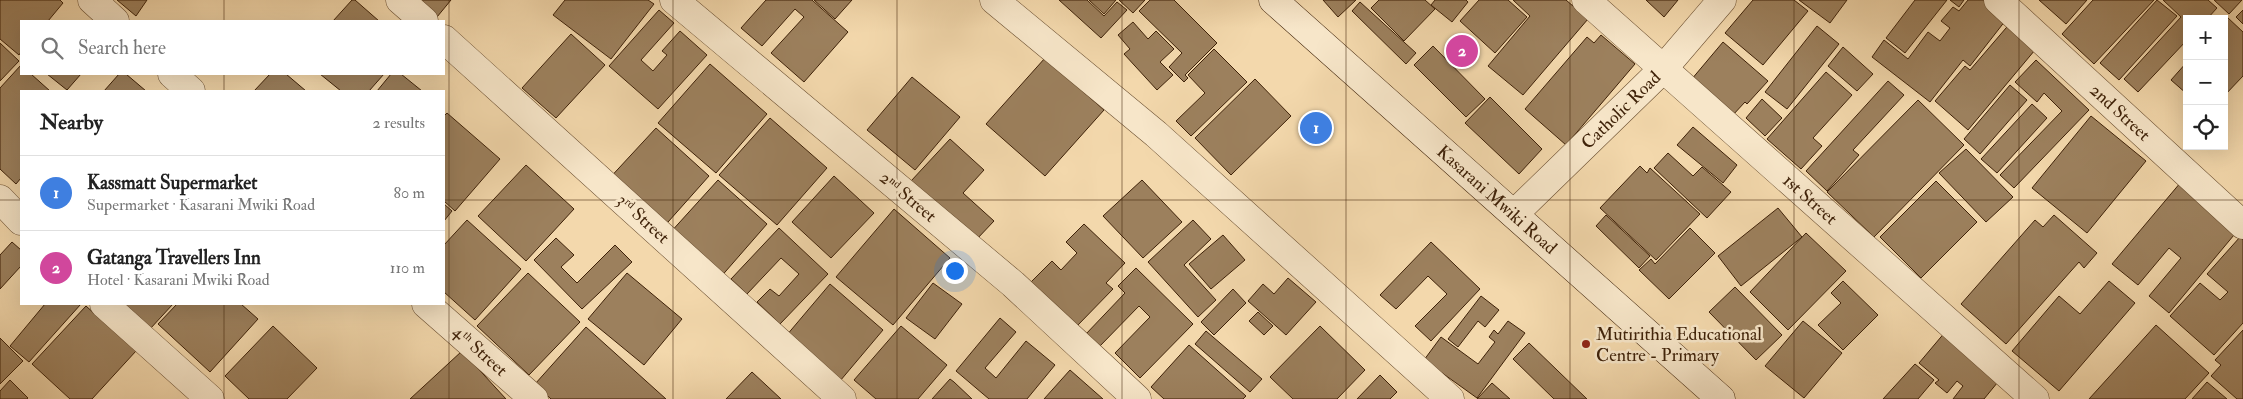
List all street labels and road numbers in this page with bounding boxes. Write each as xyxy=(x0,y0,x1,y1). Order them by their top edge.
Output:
street label: Catholic Road xyxy=(1576,66,1666,154)
street label: 2nd Street xyxy=(2085,79,2156,146)
street label: Kasarani Mwiki Road xyxy=(1432,140,1562,259)
street label: 2ⁿᵈ Street xyxy=(875,166,941,228)
street label: 1st Street xyxy=(1778,169,1843,230)
street label: 3ʳᵈ Street xyxy=(612,189,674,249)
street label: 4ᵗʰ Street xyxy=(448,320,512,382)

